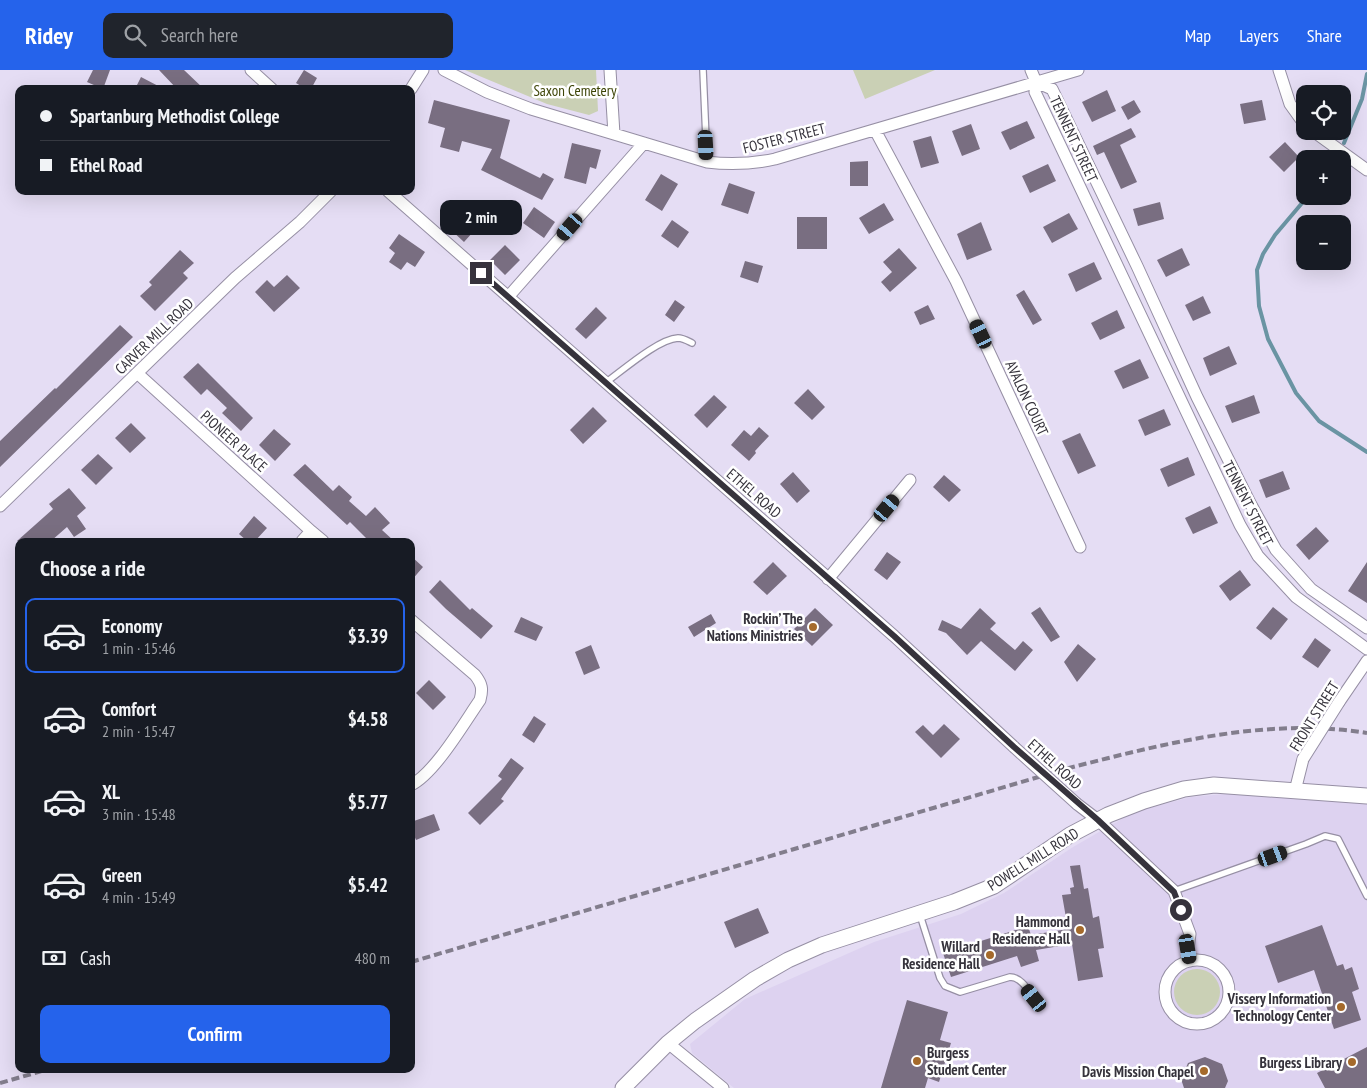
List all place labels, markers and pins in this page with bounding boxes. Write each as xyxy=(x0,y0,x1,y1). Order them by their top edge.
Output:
place label: Rockin’ The Nations Ministries xyxy=(707,609,803,645)
marker: Rockin’ The Nations Ministries xyxy=(807,621,819,633)
place label: Hammond Residence Hall xyxy=(992,912,1070,948)
marker: Hammond Residence Hall xyxy=(1074,924,1086,936)
place label: Willard Residence Hall xyxy=(902,937,980,973)
marker: Willard Residence Hall xyxy=(984,949,996,961)
place label: Vissery Information Technology Center xyxy=(1226,989,1332,1025)
marker: Vissery Information Technology Center xyxy=(1335,1001,1347,1013)
place label: Burgess Student Center xyxy=(927,1043,1007,1079)
place label: Burgess Library xyxy=(1260,1053,1343,1072)
marker: Burgess Student Center xyxy=(911,1055,923,1067)
marker: Burgess Library xyxy=(1346,1056,1358,1068)
place label: Davis Mission Chapel xyxy=(1082,1062,1194,1081)
marker: Davis Mission Chapel xyxy=(1198,1065,1210,1077)

